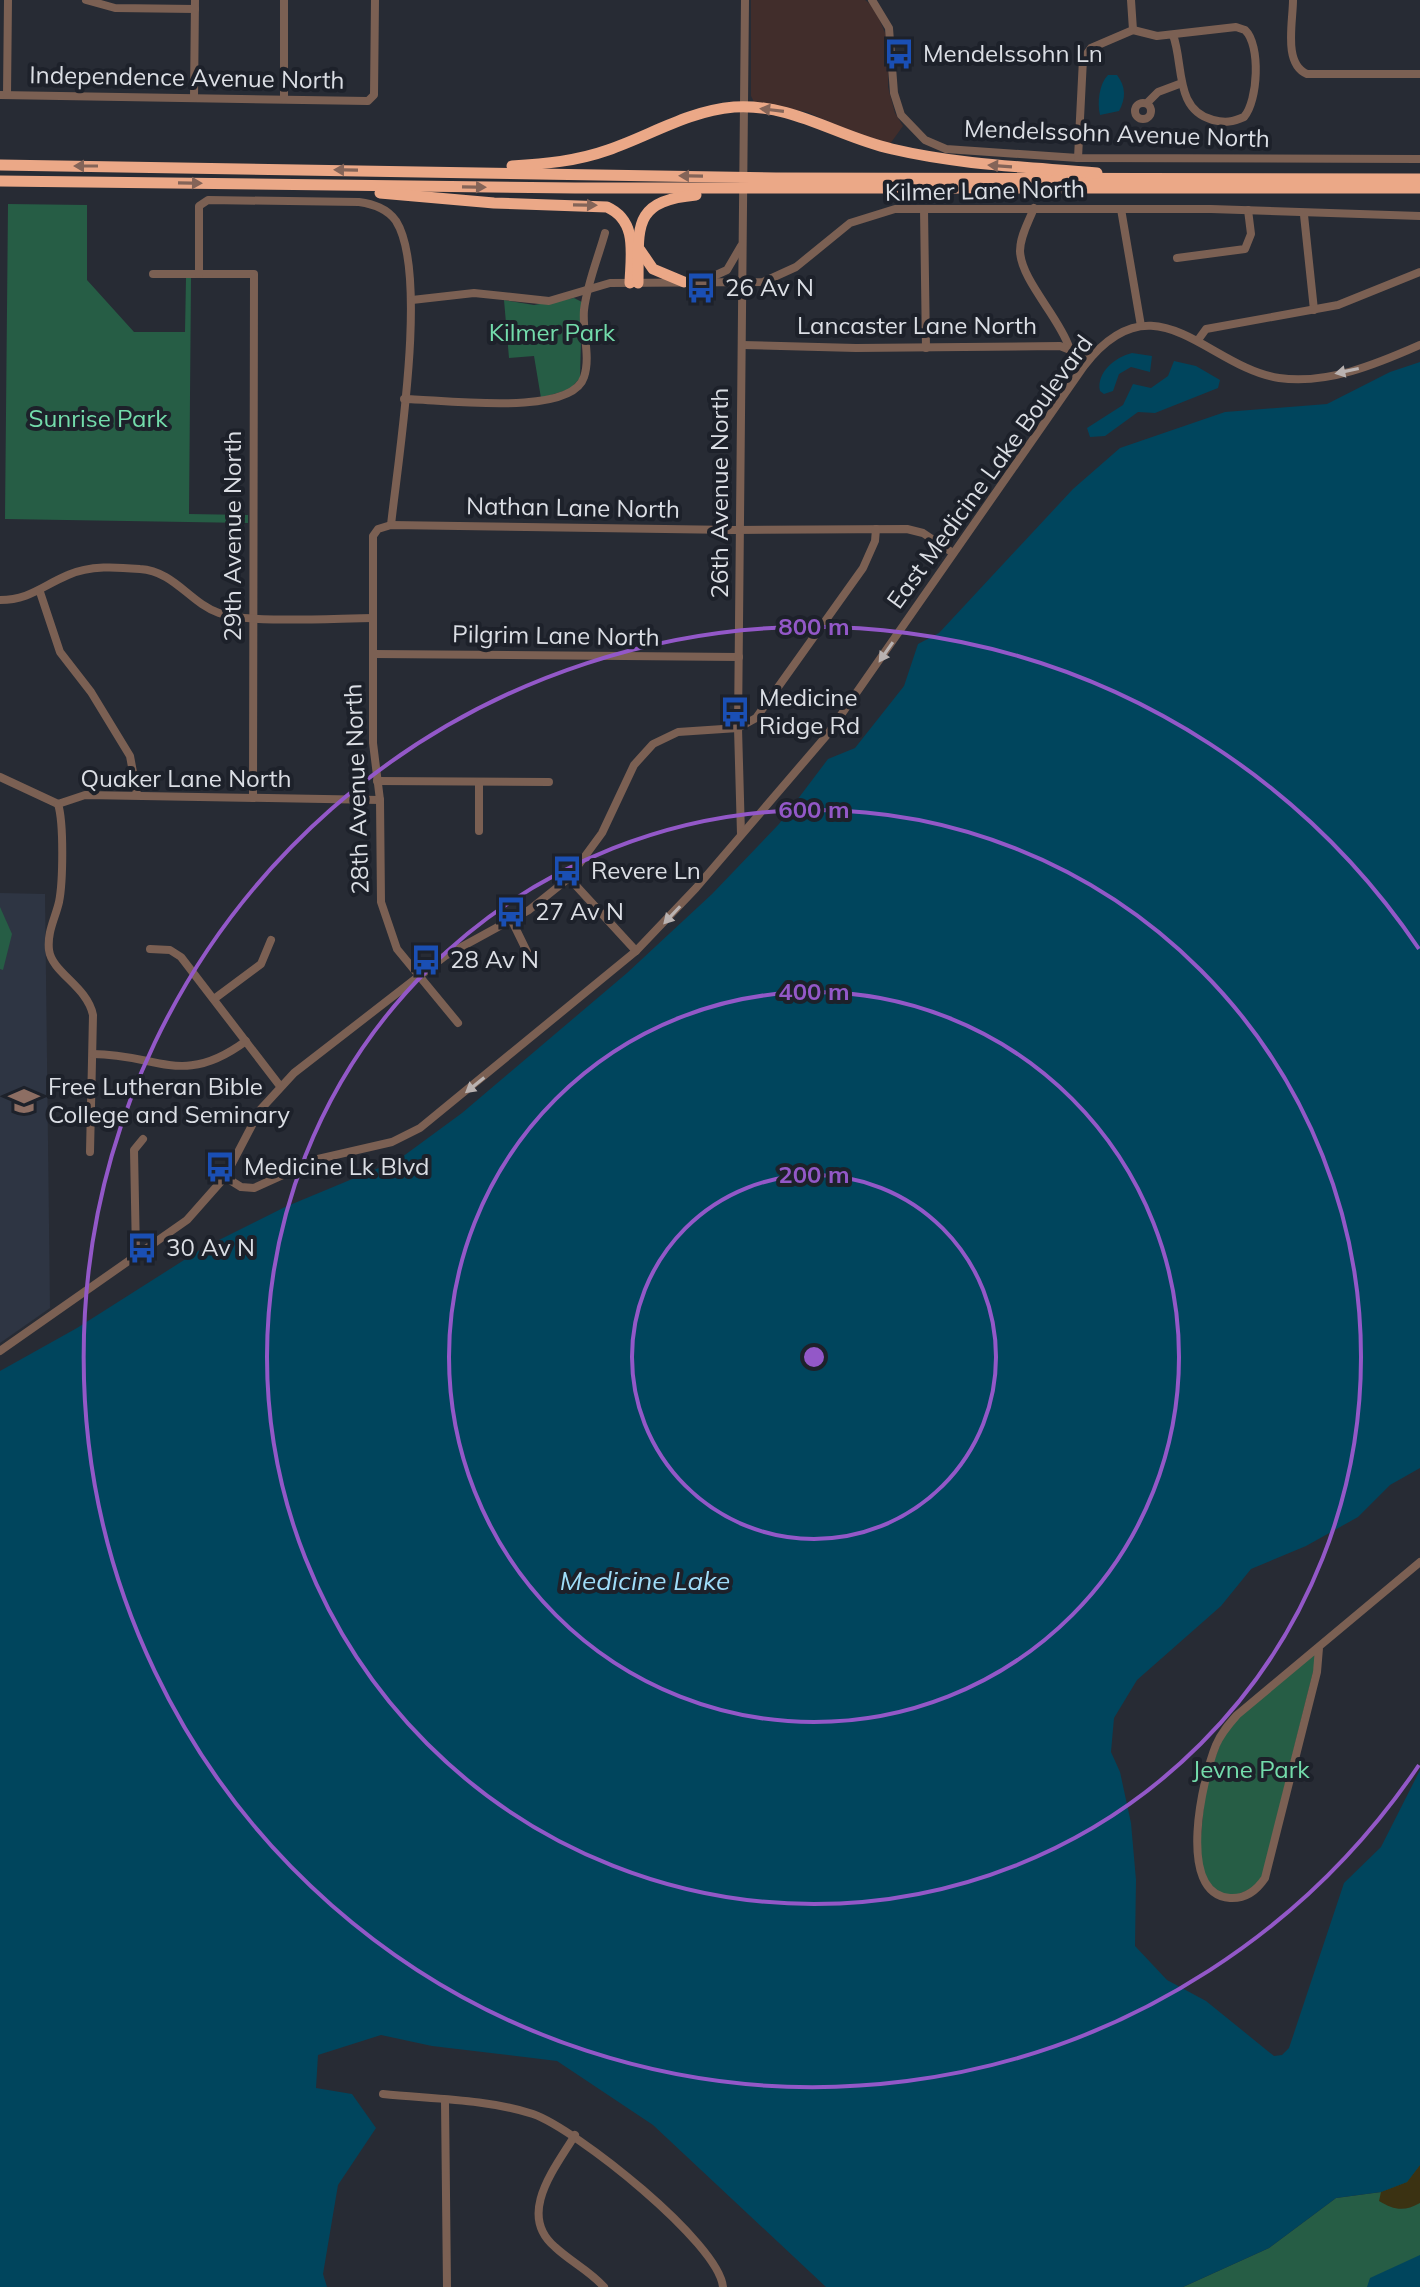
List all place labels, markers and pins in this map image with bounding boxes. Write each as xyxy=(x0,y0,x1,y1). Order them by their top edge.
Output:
bus stop icon: Mendelssohn Ln xyxy=(882,37,916,71)
place label: Mendelssohn Ln xyxy=(923,38,1103,68)
bus stop icon: 26 Av N xyxy=(684,271,718,305)
place label: 26 Av N xyxy=(725,272,814,302)
place label: Medicine Ridge Rd xyxy=(759,682,860,740)
bus stop icon: Medicine Ridge Rd xyxy=(718,695,752,729)
bus stop icon: Revere Ln xyxy=(550,854,584,888)
place label: Revere Ln xyxy=(591,855,701,885)
bus stop icon: 27 Av N xyxy=(494,895,528,929)
place label: 27 Av N xyxy=(535,896,624,926)
bus stop icon: 28 Av N xyxy=(409,943,443,977)
place label: 28 Av N xyxy=(450,944,539,974)
place label: Free Lutheran Bible College and Seminary xyxy=(48,1071,290,1129)
school or university icon: Free Lutheran Bible College and Seminary xyxy=(7,1084,41,1118)
bus stop icon: Medicine Lk Blvd xyxy=(203,1150,237,1184)
place label: Medicine Lk Blvd xyxy=(244,1151,429,1181)
bus stop icon: 30 Av N xyxy=(125,1231,159,1265)
place label: 30 Av N xyxy=(166,1232,255,1262)
centre of rings xyxy=(800,1343,828,1371)

